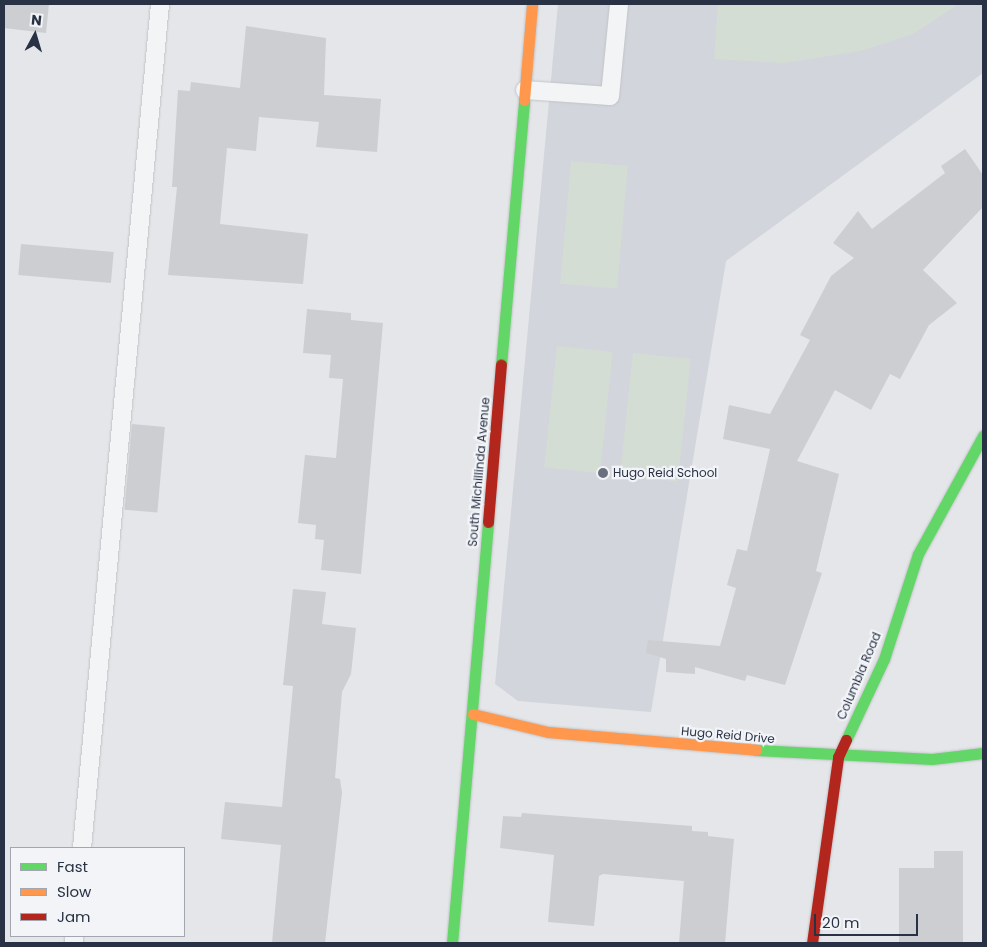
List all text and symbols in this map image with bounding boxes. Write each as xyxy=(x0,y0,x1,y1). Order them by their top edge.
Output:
north arrow xyxy=(10,10,60,60)
text: N xyxy=(30,10,43,31)
street label: South Michillinda Avenue xyxy=(465,397,493,547)
place label: Hugo Reid School xyxy=(613,466,717,480)
marker: Hugo Reid School xyxy=(597,467,609,479)
street label: Columbia Road xyxy=(834,630,884,722)
street label: Hugo Reid Drive xyxy=(681,724,775,746)
legend xyxy=(10,847,185,937)
text: Fast xyxy=(57,856,88,877)
text: Slow xyxy=(57,881,91,902)
scale bar xyxy=(817,904,921,936)
text: Jam xyxy=(57,906,91,927)
text: 20 m xyxy=(822,912,860,933)

